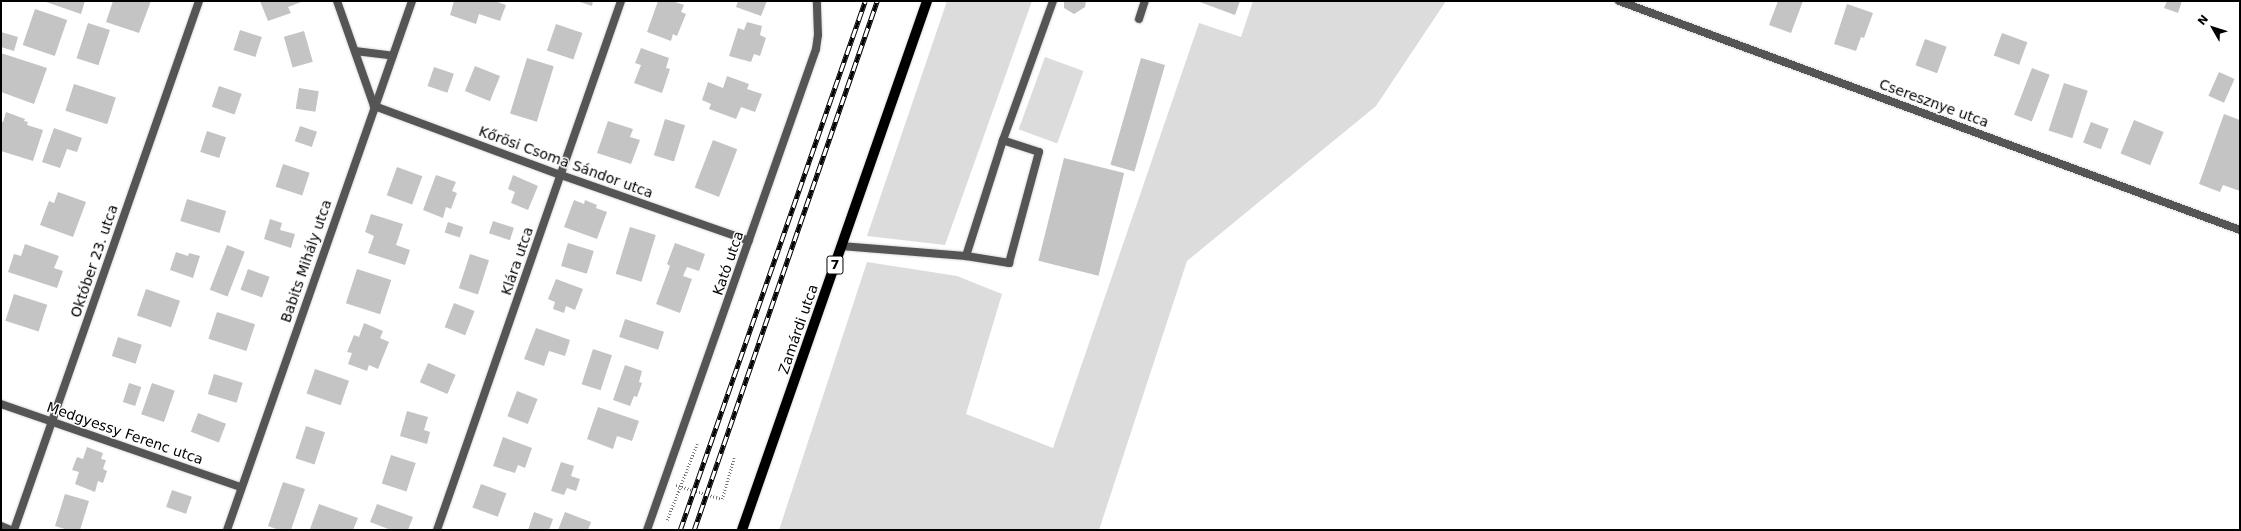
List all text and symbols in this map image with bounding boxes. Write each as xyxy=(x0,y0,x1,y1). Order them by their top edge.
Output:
north arrow xyxy=(2193,8,2233,48)
text: N xyxy=(2195,12,2211,28)
street label: Cseresznye utca xyxy=(1877,75,1991,131)
street label: Kőrösi Csoma Sándor utca xyxy=(477,123,655,201)
street label: Babits Mihály utca xyxy=(277,197,335,325)
street label: Október 23. utca xyxy=(67,202,121,320)
street label: Klára utca xyxy=(497,225,537,297)
street label: Kató utca xyxy=(709,229,747,297)
road number: 7 xyxy=(826,254,844,276)
street label: Zamárdi utca xyxy=(775,282,821,376)
street label: Medgyessy Ferenc utca xyxy=(45,398,205,468)

